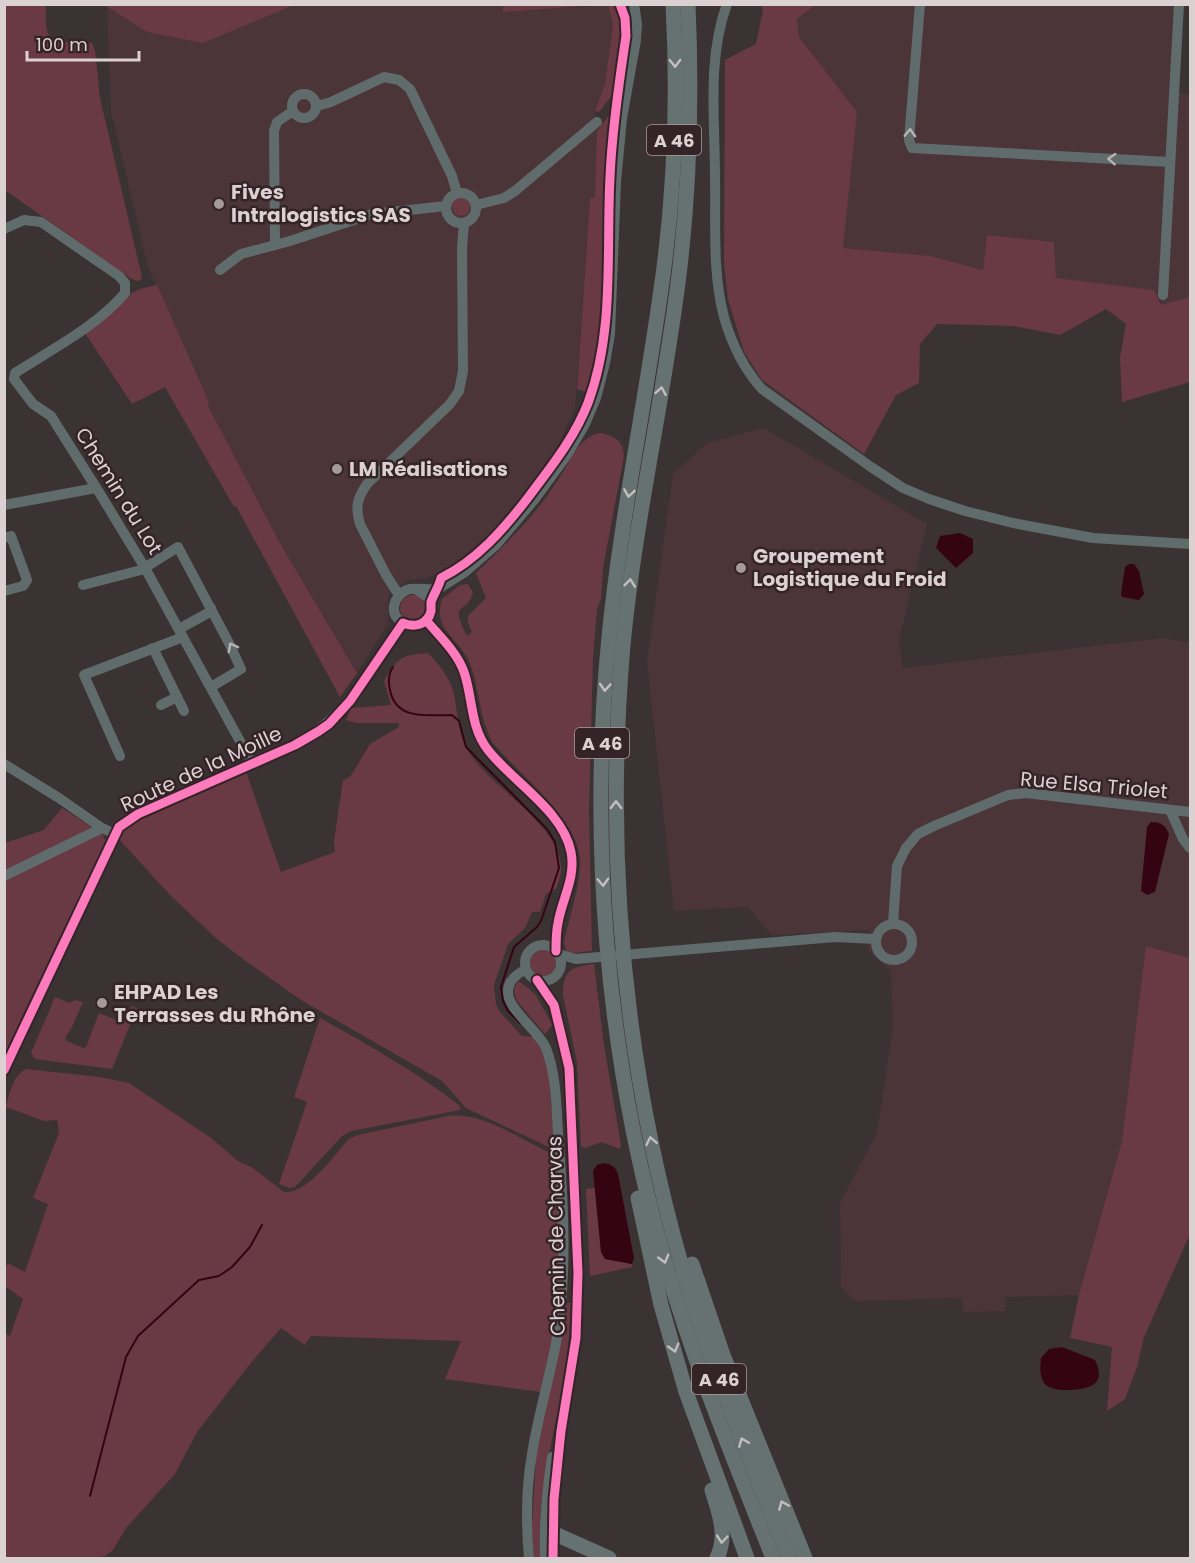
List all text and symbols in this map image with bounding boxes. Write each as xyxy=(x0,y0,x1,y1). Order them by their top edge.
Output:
scale bar xyxy=(27,24,140,62)
text: 100 m xyxy=(36,32,88,57)
one-way arrow xyxy=(669,58,681,67)
road number: A 46 xyxy=(647,125,701,155)
one-way arrow xyxy=(904,128,916,137)
one-way arrow xyxy=(1108,152,1117,165)
place label: Fives Intralogistics SAS xyxy=(231,178,411,229)
marker: Fives Intralogistics SAS xyxy=(212,197,226,211)
one-way arrow xyxy=(654,386,667,396)
street label: Chemin du Lot xyxy=(69,422,169,560)
place label: LM Réalisations xyxy=(349,455,508,483)
marker: LM Réalisations xyxy=(330,462,344,476)
one-way arrow xyxy=(623,489,635,498)
place label: Groupement Logistique du Froid xyxy=(753,542,947,593)
marker: Groupement Logistique du Froid xyxy=(734,561,748,575)
one-way arrow xyxy=(624,579,636,588)
one-way arrow xyxy=(228,643,239,654)
one-way arrow xyxy=(599,682,612,691)
street label: Route de la Moille xyxy=(116,719,286,819)
road number: A 46 xyxy=(575,728,629,758)
street label: Rue Elsa Triolet xyxy=(1019,765,1169,805)
one-way arrow xyxy=(610,801,622,810)
one-way arrow xyxy=(597,877,610,886)
place label: EHPAD Les Terrasses du Rhône xyxy=(114,978,315,1029)
marker: EHPAD Les Terrasses du Rhône xyxy=(95,996,109,1010)
street label: Chemin de Charvas xyxy=(540,1136,572,1336)
one-way arrow xyxy=(645,1136,658,1146)
one-way arrow xyxy=(657,1253,669,1264)
one-way arrow xyxy=(667,1342,679,1353)
road number: A 46 xyxy=(692,1364,746,1394)
one-way arrow xyxy=(738,1437,750,1448)
one-way arrow xyxy=(778,1500,790,1511)
one-way arrow xyxy=(716,1534,729,1543)

